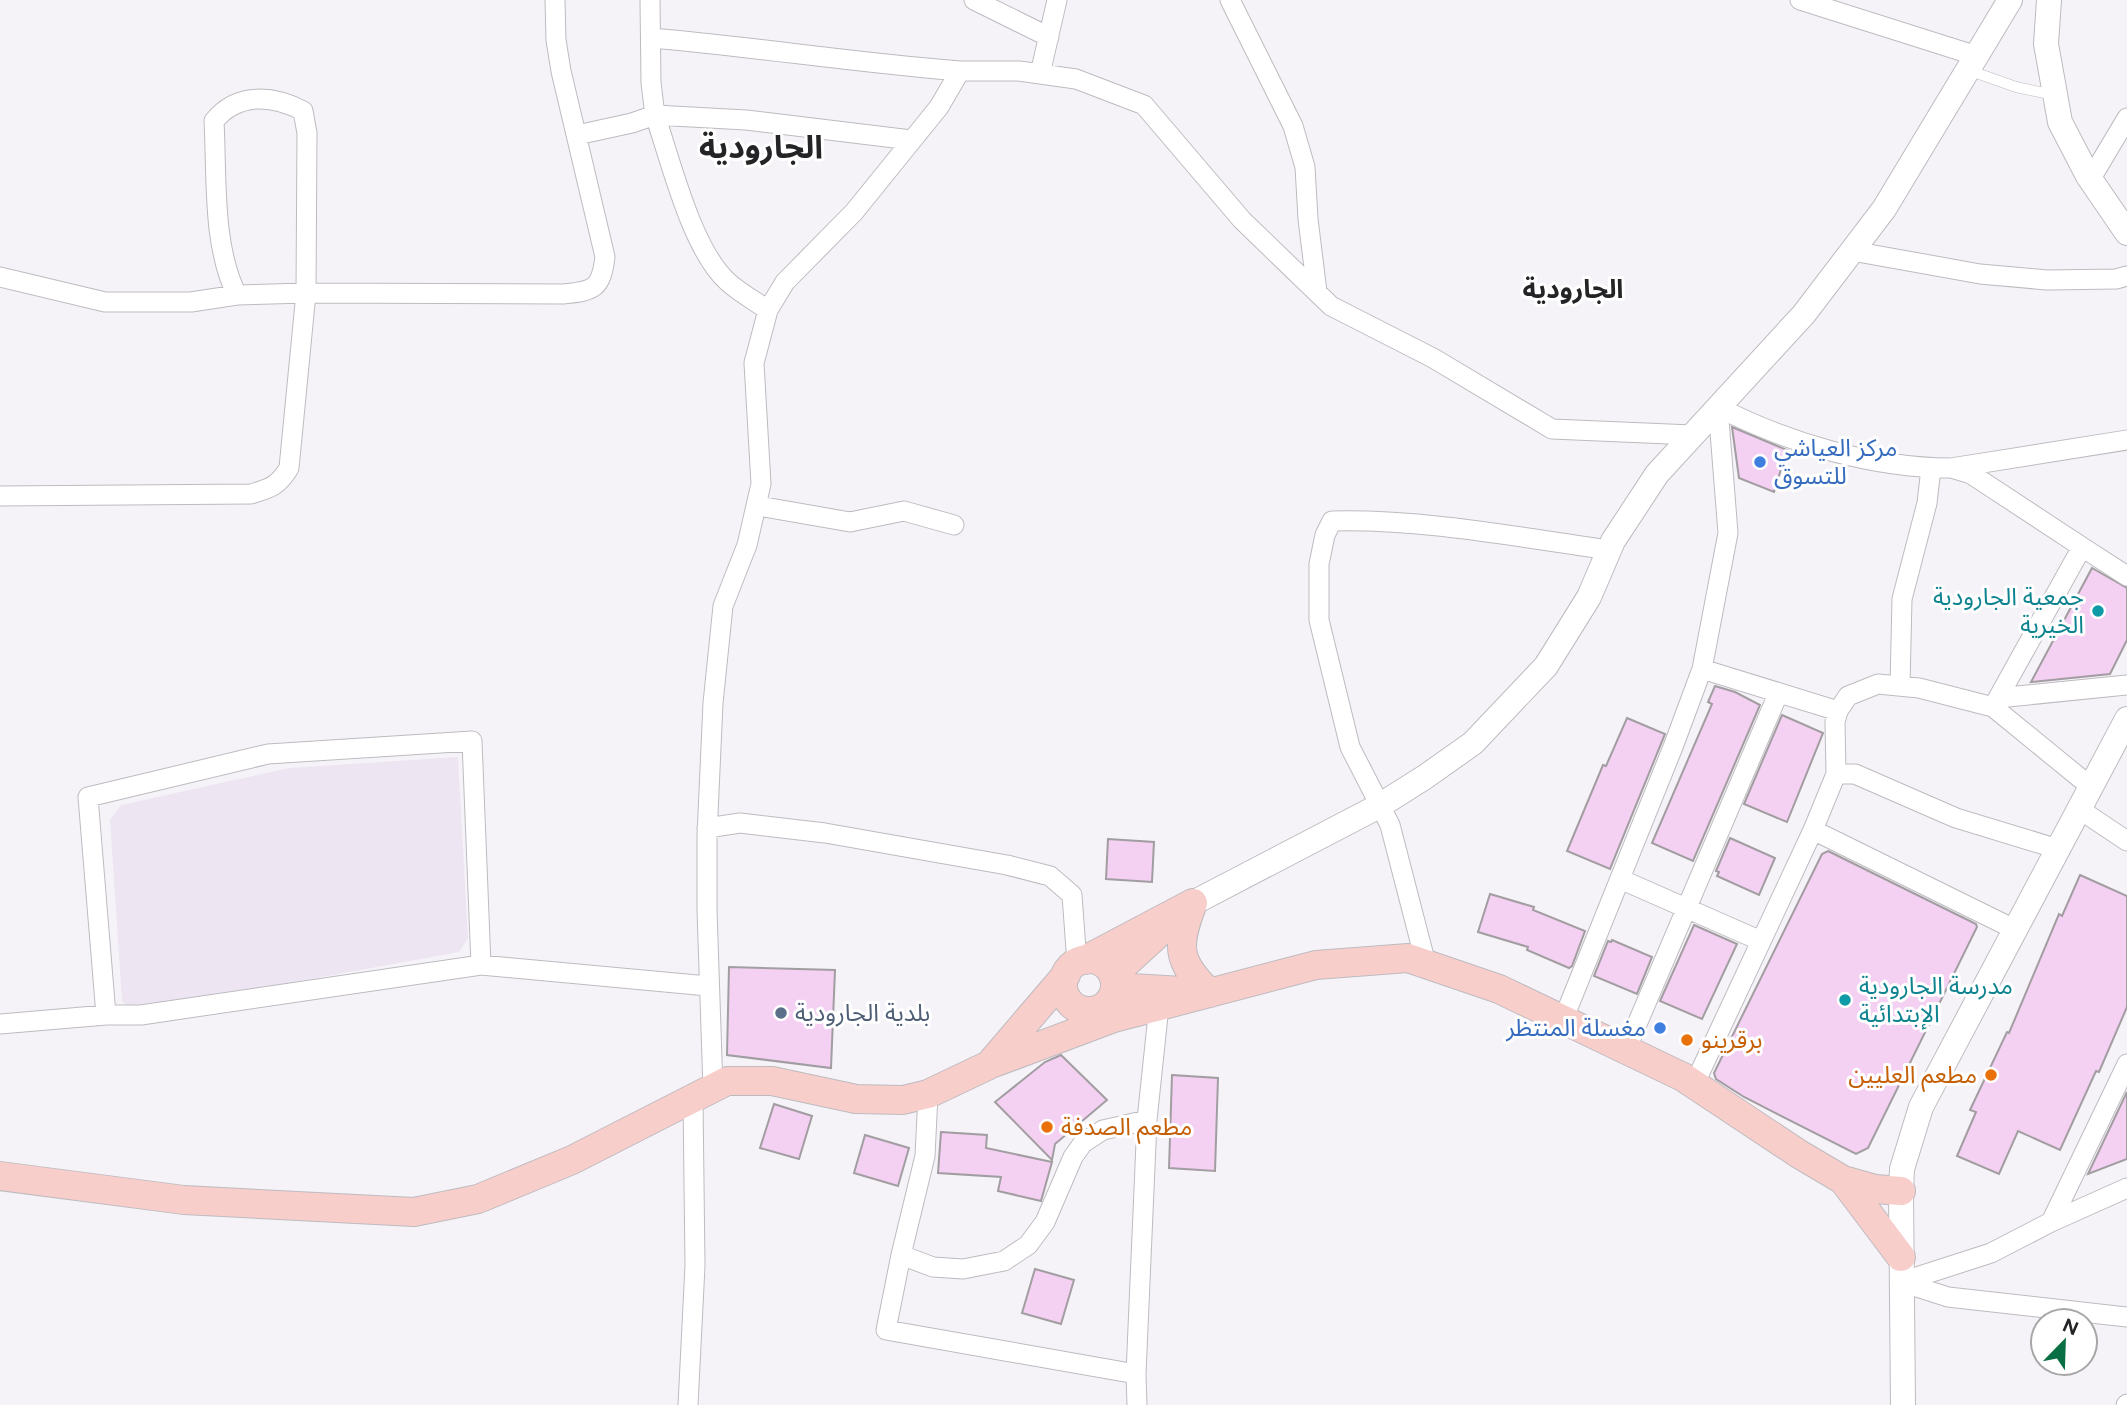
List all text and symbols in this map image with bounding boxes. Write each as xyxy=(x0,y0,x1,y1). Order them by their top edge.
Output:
district label: الجارودية xyxy=(699,128,823,166)
district label: الجارودية xyxy=(1523,273,1623,305)
place label: مركز العياشي للتسوق xyxy=(1774,433,1897,490)
marker: مركز العياشي للتسوق xyxy=(1752,454,1768,470)
place label: جمعية الجارودية الخيرية xyxy=(1933,582,2084,639)
marker: جمعية الجارودية الخيرية xyxy=(2090,603,2106,619)
place label: مدرسة الجارودية الإبتدائية xyxy=(1859,971,2013,1030)
marker: مدرسة الجارودية الإبتدائية xyxy=(1837,992,1853,1008)
place label: بلدية الجارودية xyxy=(795,998,930,1027)
marker: بلدية الجارودية xyxy=(773,1005,789,1021)
place label: مغسلة المنتظر xyxy=(1505,1013,1646,1042)
marker: مغسلة المنتظر xyxy=(1652,1020,1668,1036)
place label: برقرينو xyxy=(1701,1025,1763,1054)
marker: برقرينو xyxy=(1679,1032,1695,1048)
place label: مطعم العليين xyxy=(1848,1060,1977,1092)
marker: مطعم العليين xyxy=(1983,1067,1999,1083)
place label: مطعم الصدفة xyxy=(1061,1112,1192,1144)
marker: مطعم الصدفة xyxy=(1039,1119,1055,1135)
north arrow xyxy=(2029,1307,2099,1377)
text: N xyxy=(2059,1313,2082,1340)

